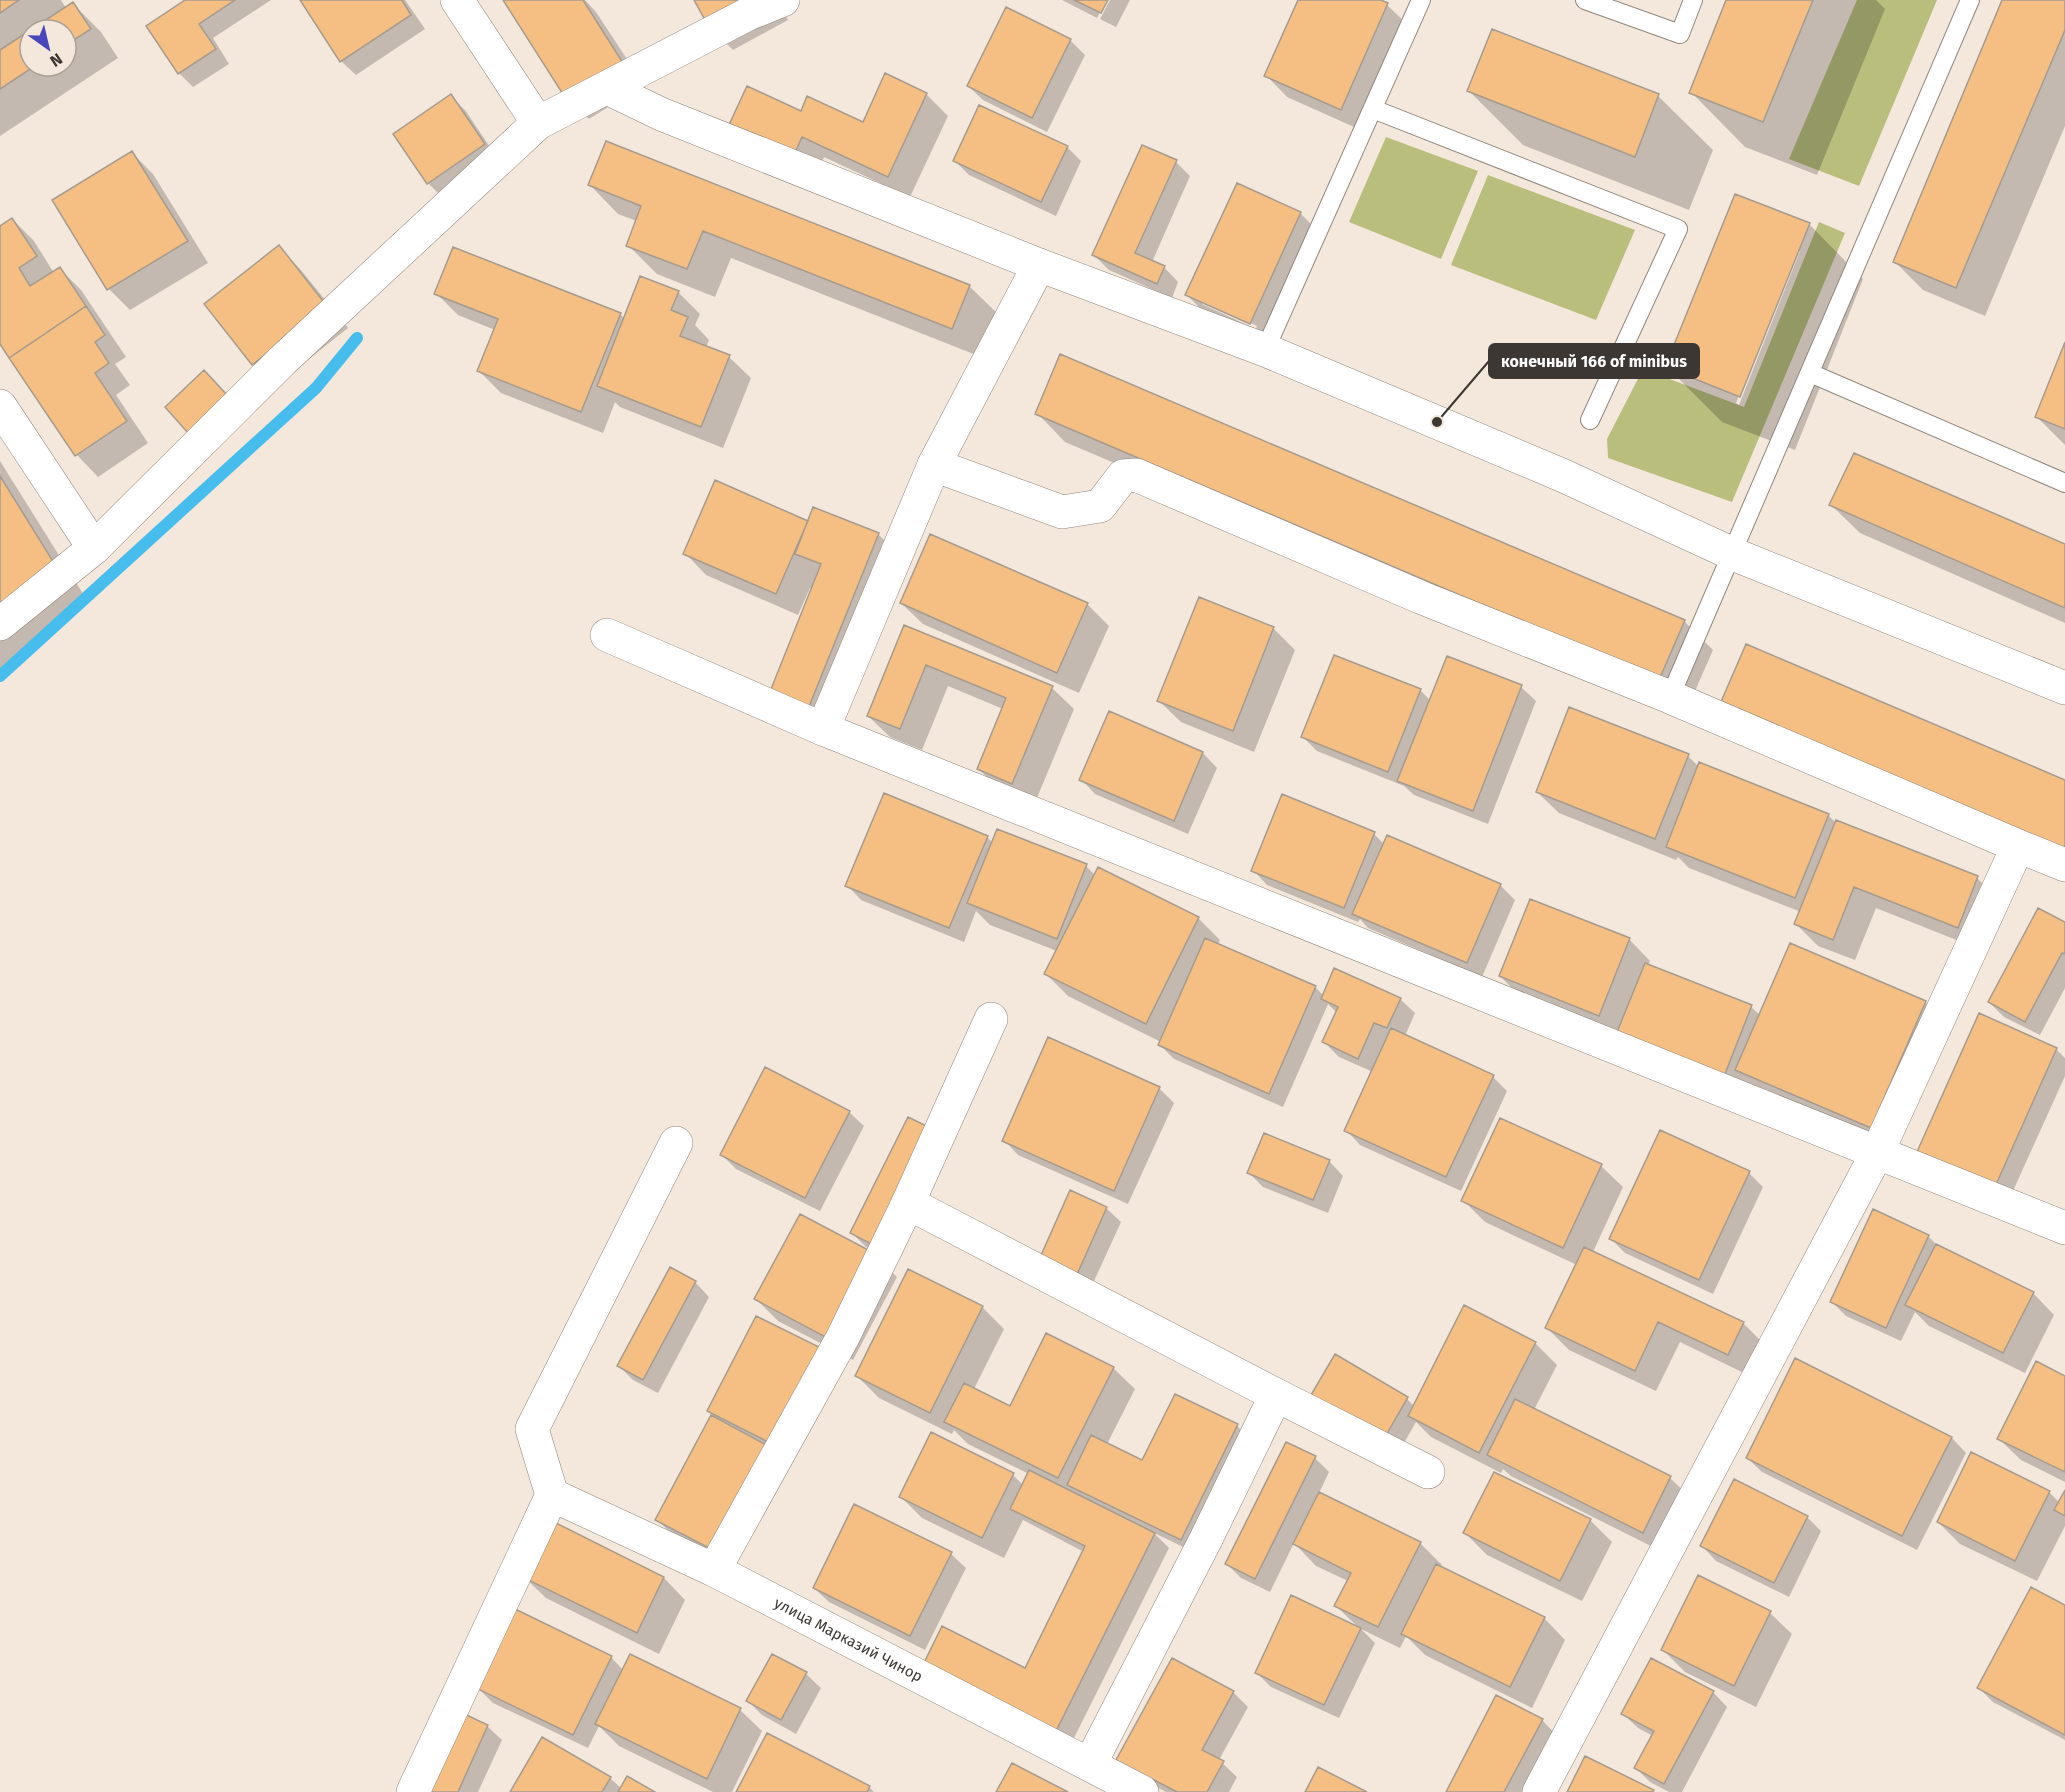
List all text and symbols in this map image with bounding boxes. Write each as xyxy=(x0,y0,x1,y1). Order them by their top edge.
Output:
north arrow xyxy=(18,18,78,78)
text: N xyxy=(46,49,66,71)
callout: конечный 166 of minibus xyxy=(1489,344,1699,378)
text: конечный 166 of minibus xyxy=(1501,352,1687,371)
street label: улица Марказий Чинор xyxy=(771,1594,926,1686)

